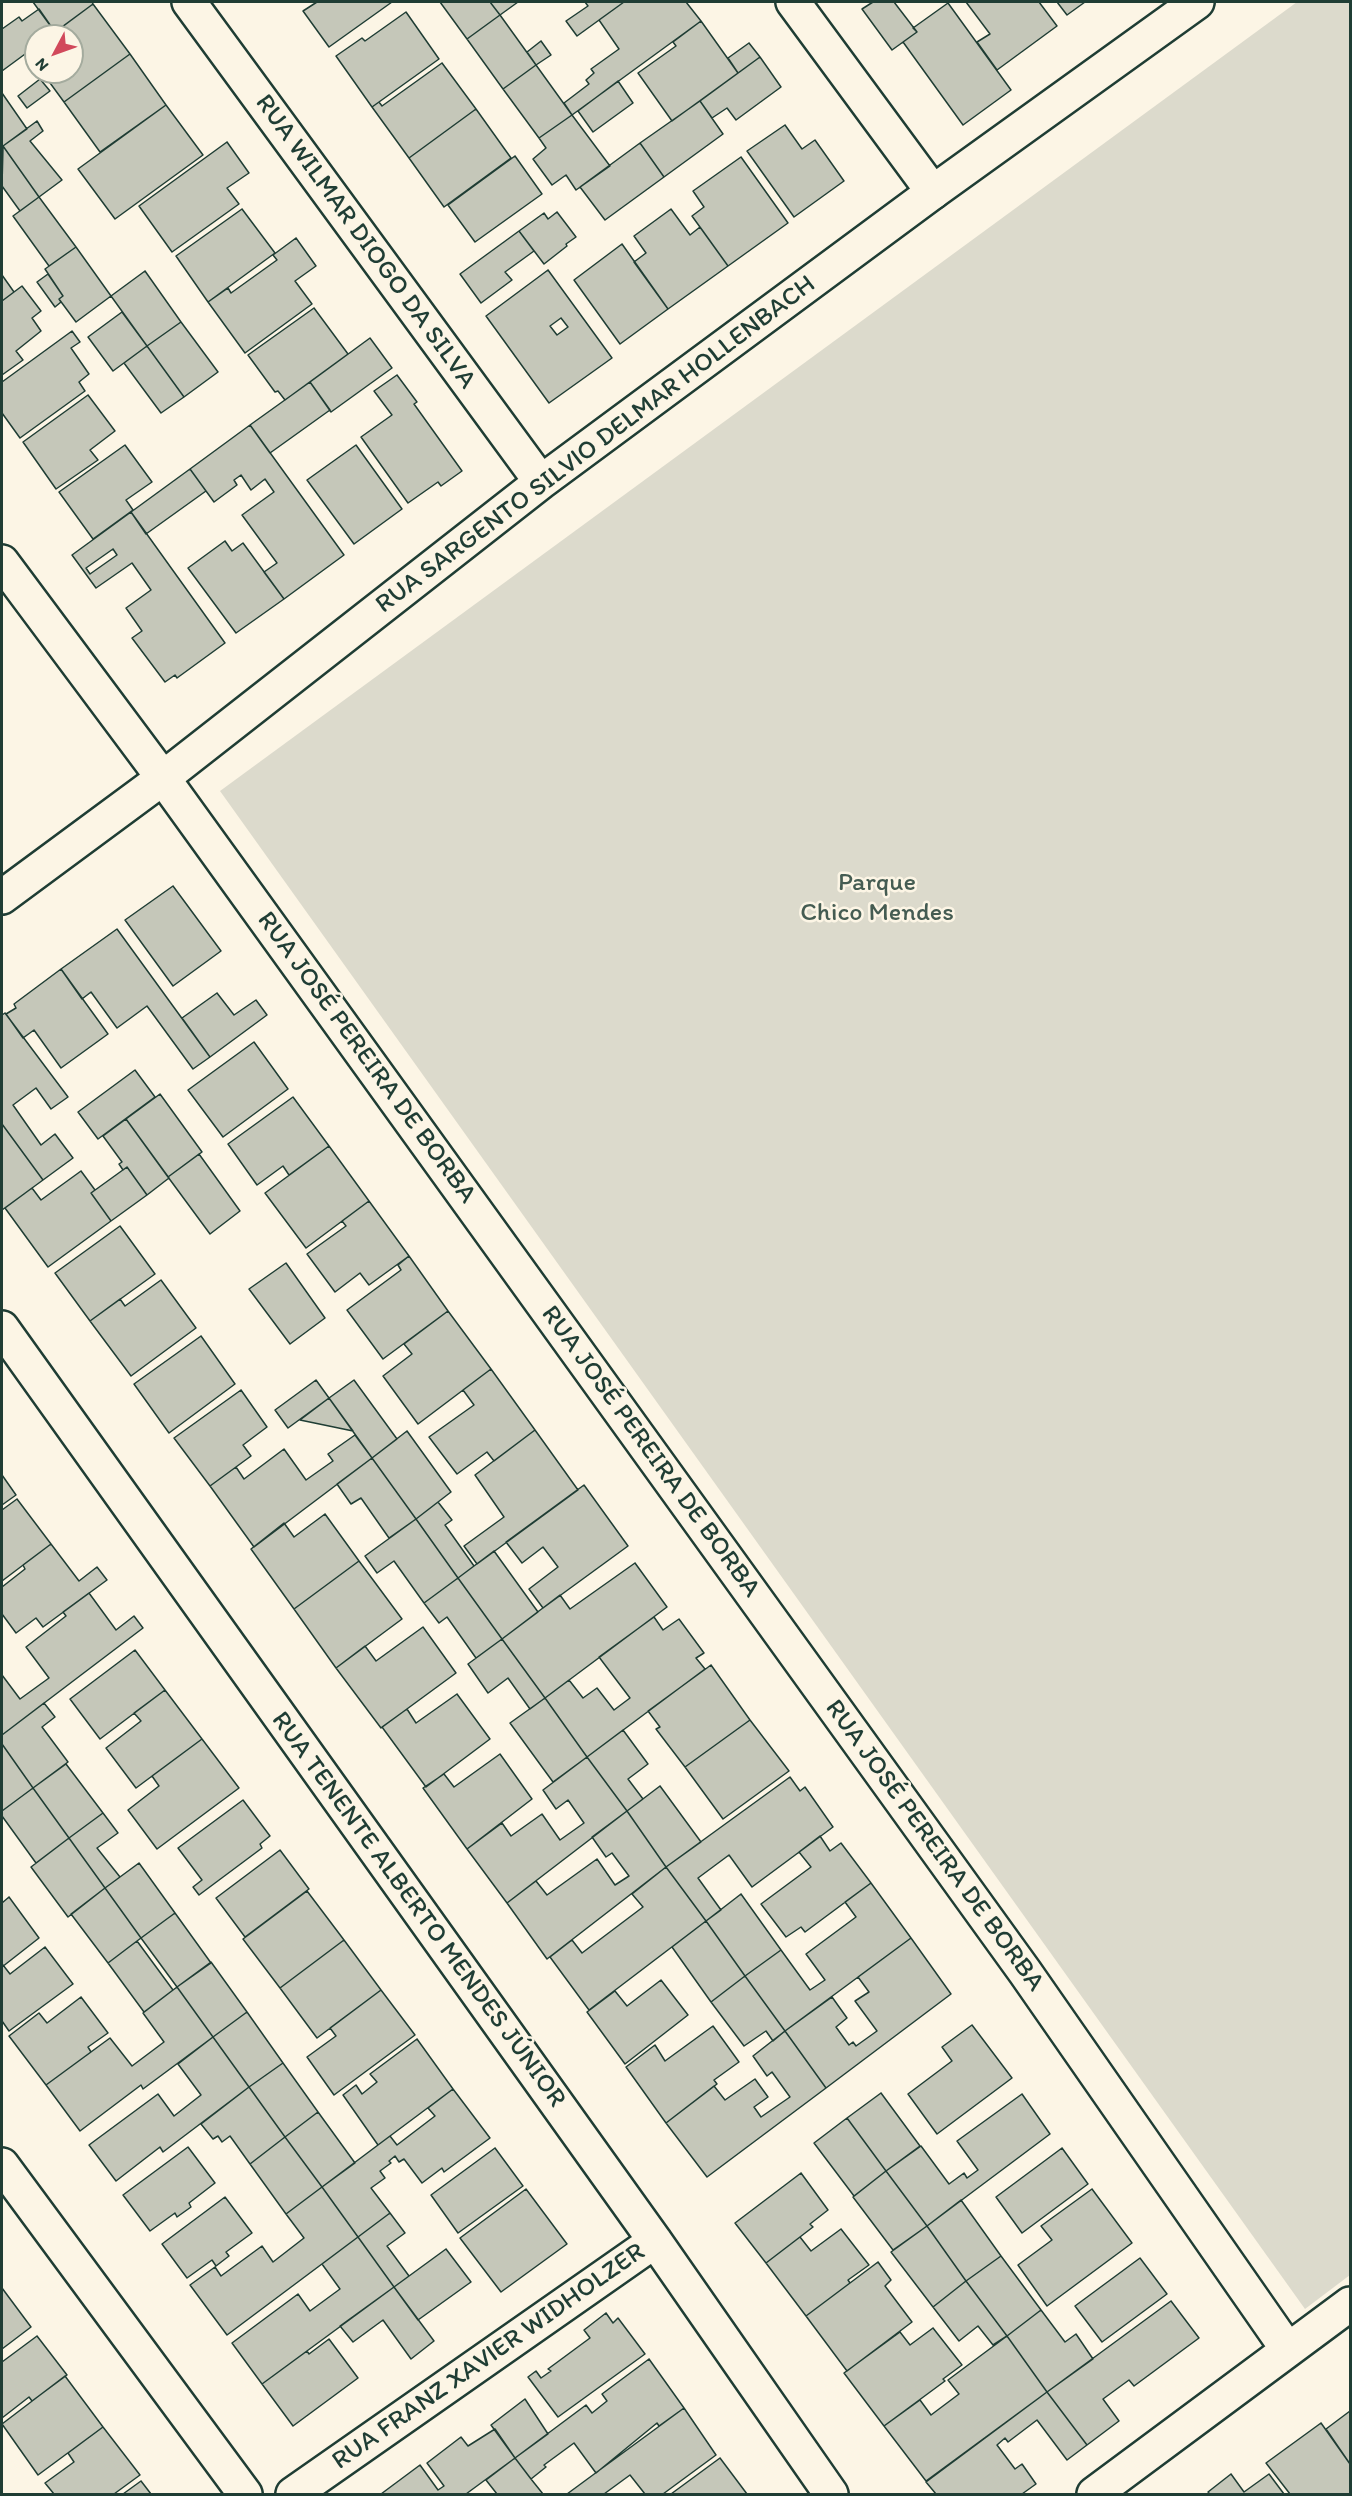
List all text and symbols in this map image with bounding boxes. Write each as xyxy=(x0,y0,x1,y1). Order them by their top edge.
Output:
north arrow xyxy=(24,24,84,84)
text: N xyxy=(31,55,52,75)
street label: RUA WILMAR DIOGO DA SILVA xyxy=(248,89,482,395)
street label: RUA SARGENTO SILVIO DELMAR HOLLENBACH xyxy=(370,269,822,621)
park label: Parque Chico Mendes xyxy=(800,867,954,928)
street label: RUA JOSÉ PEREIRA DE BORBA xyxy=(250,906,482,1210)
street label: RUA JOSÉ PEREIRA DE BORBA xyxy=(534,1300,766,1604)
street label: RUA JOSÉ PEREIRA DE BORBA xyxy=(818,1694,1050,1998)
street label: RUA TENENTE ALBERTO MENDES JÚNIOR xyxy=(264,1706,572,2114)
street label: RUA FRANZ XAVIER WIDHOLZER xyxy=(327,2237,651,2477)

